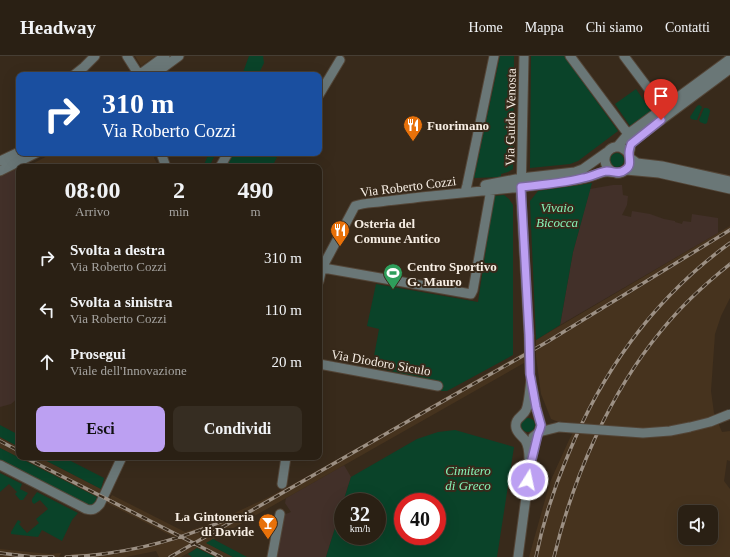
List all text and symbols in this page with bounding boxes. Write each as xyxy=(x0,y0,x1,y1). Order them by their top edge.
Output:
text: Headway xyxy=(20,17,96,38)
text: Home xyxy=(469,20,503,35)
text: Mappa xyxy=(525,20,564,35)
text: Chi siamo xyxy=(586,20,643,35)
text: Contatti xyxy=(665,20,710,35)
street label: Via Guido Venosta xyxy=(502,68,519,166)
pin xyxy=(644,79,678,120)
icon: arrive xyxy=(650,85,672,107)
icon: right xyxy=(36,88,88,140)
text: 310 m xyxy=(102,88,174,119)
restaurant icon: Fuorimano xyxy=(402,114,424,142)
place label: Fuorimano xyxy=(427,118,489,133)
text: Via Roberto Cozzi xyxy=(102,121,236,141)
street label: Via Roberto Cozzi xyxy=(359,173,457,200)
text: 08:00 xyxy=(64,177,120,203)
text: 2 xyxy=(173,177,185,203)
text: 490 xyxy=(238,177,274,203)
park label: Vivaio Bicocca xyxy=(536,200,578,230)
text: Arrivo xyxy=(75,204,110,219)
text: min xyxy=(169,204,189,219)
text: m xyxy=(250,204,261,219)
place label: Osteria del Comune Antico xyxy=(354,216,440,246)
restaurant icon: Osteria del Comune Antico xyxy=(329,219,351,247)
text: Svolta a destra xyxy=(70,242,165,258)
icon: right xyxy=(36,247,58,269)
text: 310 m xyxy=(264,250,302,266)
text: Via Roberto Cozzi xyxy=(70,259,167,274)
place label: Centro Sportivo G. Mauro xyxy=(407,259,497,289)
sports icon: Centro Sportivo G. Mauro xyxy=(382,262,404,290)
text: Svolta a sinistra xyxy=(70,294,173,310)
icon: left xyxy=(36,299,58,321)
text: 110 m xyxy=(265,302,302,318)
text: Via Roberto Cozzi xyxy=(70,311,167,326)
text: Prosegui xyxy=(70,346,126,362)
street label: Via Diodoro Siculo xyxy=(330,346,432,379)
icon: ahead xyxy=(36,351,58,373)
text: 20 m xyxy=(272,354,302,370)
text: Viale dell'Innovazione xyxy=(70,363,187,378)
button: Esci xyxy=(36,406,165,452)
button: Condividi xyxy=(173,406,302,452)
position arrow xyxy=(507,459,549,501)
park label: Cimitero di Greco xyxy=(445,463,491,493)
speed limit sign: 40 xyxy=(394,493,446,545)
text: 32 xyxy=(350,503,370,525)
map controls xyxy=(678,505,718,545)
button: sound xyxy=(678,505,718,545)
place label: La Gintoneria di Davide xyxy=(175,509,254,539)
bar icon: La Gintoneria di Davide xyxy=(257,512,279,540)
text: km/h xyxy=(350,523,370,534)

